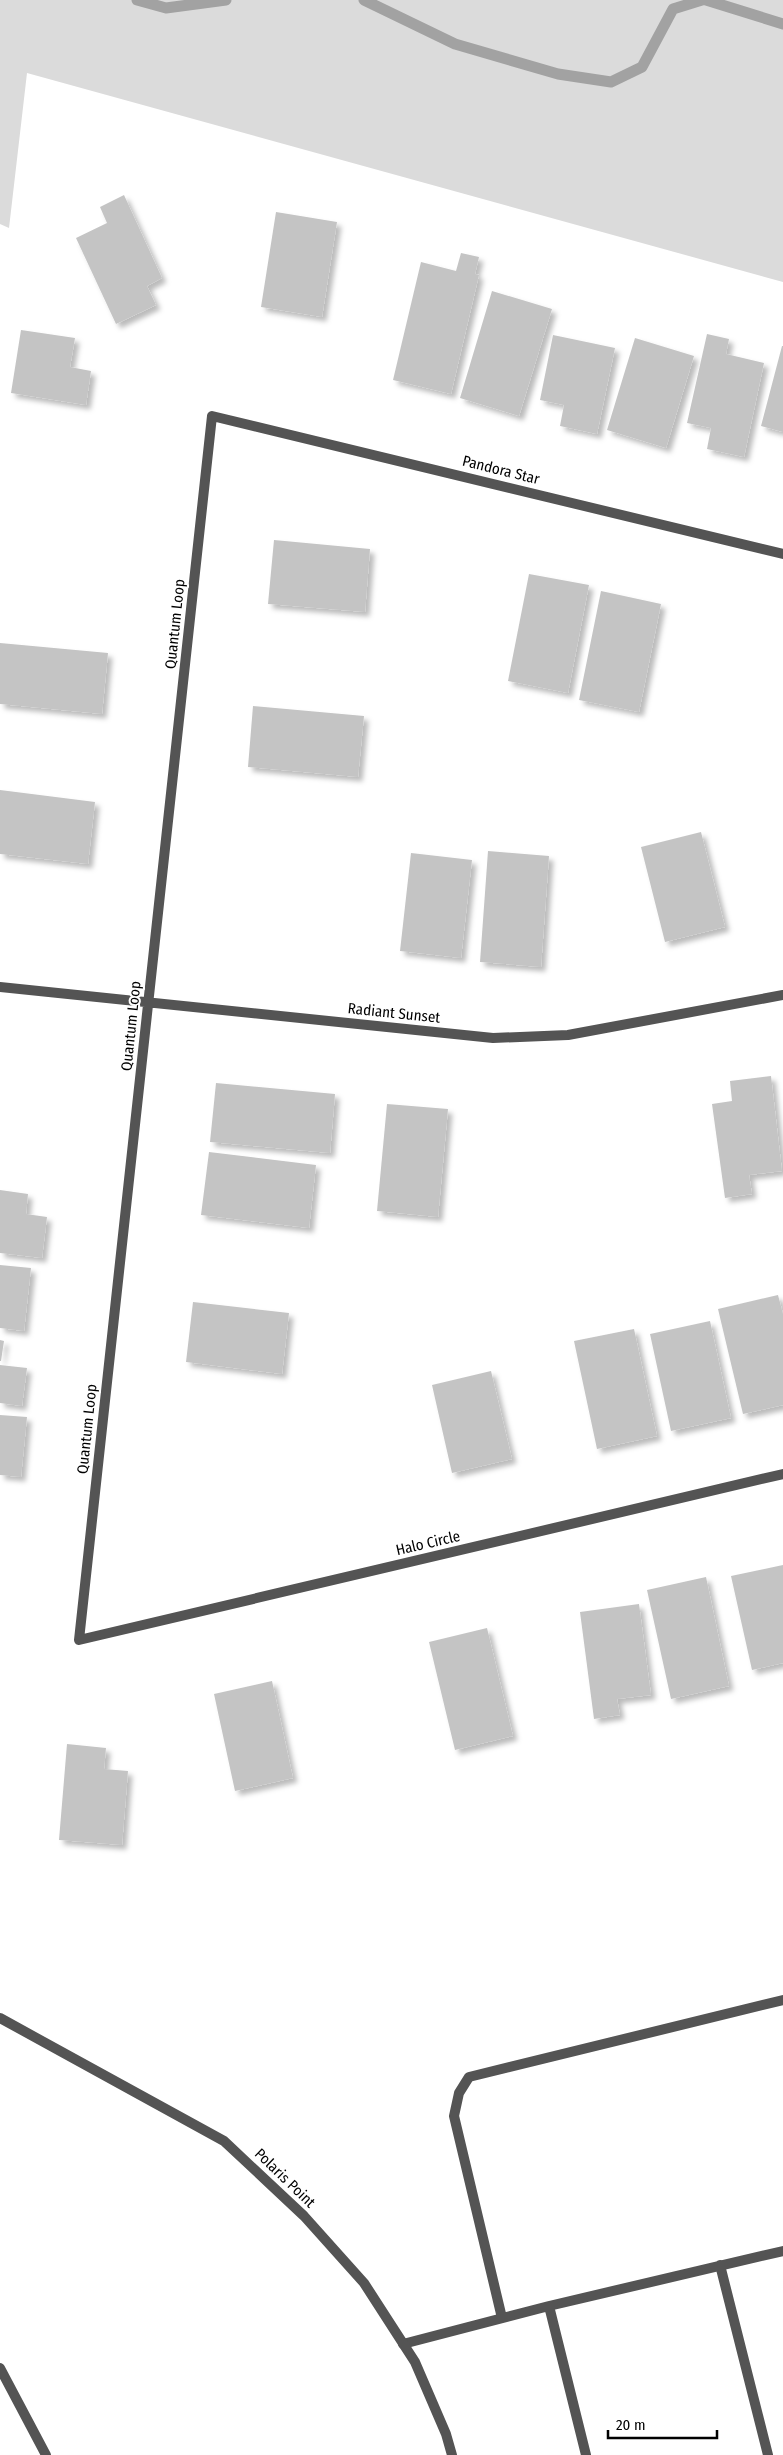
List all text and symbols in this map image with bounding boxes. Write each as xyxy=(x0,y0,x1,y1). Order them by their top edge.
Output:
street label: Pandora Star xyxy=(461,452,542,488)
street label: Quantum Loop xyxy=(161,578,189,670)
street label: Quantum Loop xyxy=(117,980,145,1072)
street label: Radiant Sunset xyxy=(347,999,441,1027)
street label: Quantum Loop xyxy=(73,1383,101,1475)
street label: Halo Circle xyxy=(394,1527,462,1559)
street label: Polaris Point xyxy=(251,2145,319,2211)
scale bar xyxy=(608,2408,717,2440)
text: 20 m xyxy=(616,2416,646,2434)

